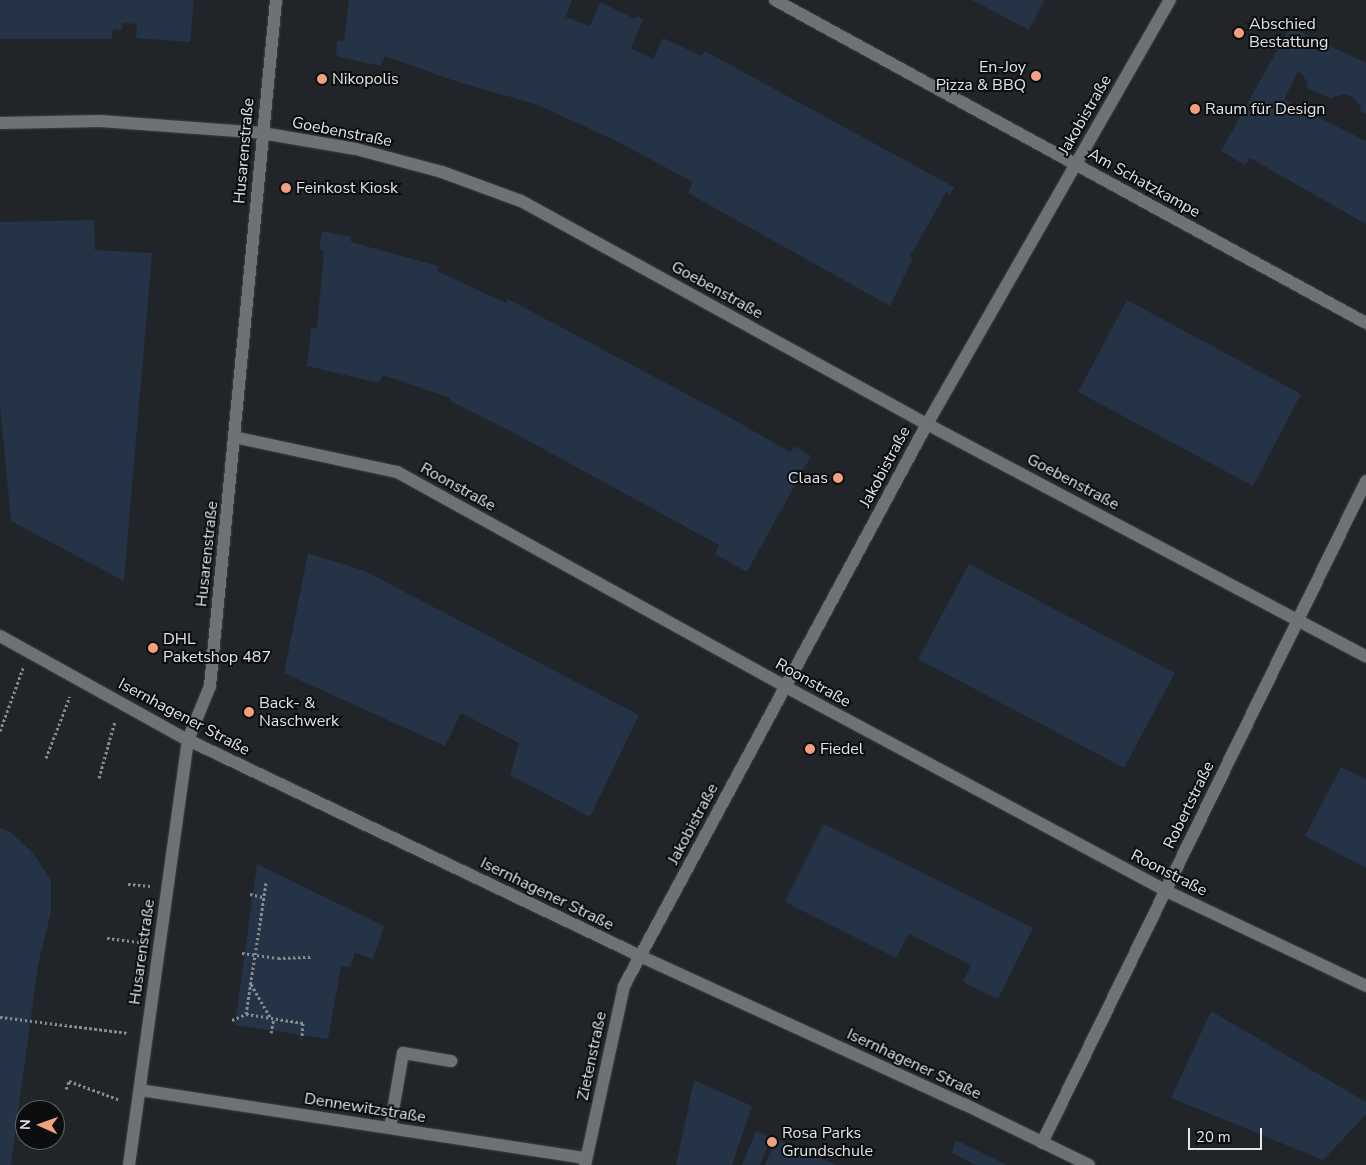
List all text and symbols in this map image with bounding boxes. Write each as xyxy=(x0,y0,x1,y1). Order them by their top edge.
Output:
place label: Abschied Bestattung xyxy=(1249,14,1328,52)
marker: Abschied Bestattung xyxy=(1233,27,1245,39)
place label: En-Joy Pizza & BBQ xyxy=(936,57,1026,95)
place label: Nikopolis xyxy=(332,69,399,89)
marker: En-Joy Pizza & BBQ xyxy=(1030,70,1042,82)
street label: Jakobistraße xyxy=(1054,72,1116,158)
marker: Nikopolis xyxy=(316,73,328,85)
street label: Husarenstraße xyxy=(230,97,258,205)
place label: Raum für Design xyxy=(1205,99,1325,119)
marker: Raum für Design xyxy=(1189,103,1201,115)
street label: Goebenstraße xyxy=(290,113,394,151)
street label: Am Schatzkampe xyxy=(1085,144,1203,222)
place label: Feinkost Kiosk xyxy=(296,178,398,198)
marker: Feinkost Kiosk xyxy=(280,182,292,194)
street label: Goebenstraße xyxy=(668,257,766,323)
street label: Jakobistraße xyxy=(856,423,914,511)
street label: Goebenstraße xyxy=(1024,450,1122,514)
street label: Roonstraße xyxy=(417,458,499,516)
place label: Claas xyxy=(788,468,828,488)
marker: Claas xyxy=(832,472,844,484)
street label: Husarenstraße xyxy=(192,500,222,608)
place label: DHL Paketshop 487 xyxy=(163,629,271,667)
marker: DHL Paketshop 487 xyxy=(147,642,159,654)
street label: Roonstraße xyxy=(772,654,854,712)
street label: Isernhagener Straße xyxy=(115,674,253,760)
place label: Back- & Naschwerk xyxy=(259,693,339,731)
marker: Back- & Naschwerk xyxy=(243,706,255,718)
place label: Fiedel xyxy=(820,739,864,759)
marker: Fiedel xyxy=(804,743,816,755)
street label: Robertstraße xyxy=(1160,758,1218,852)
street label: Jakobistraße xyxy=(664,780,722,868)
street label: Roonstraße xyxy=(1128,846,1210,900)
street label: Isernhagener Straße xyxy=(477,853,617,935)
street label: Husarenstraße xyxy=(125,898,159,1006)
street label: Zietenstraße xyxy=(573,1010,611,1102)
street label: Isernhagener Straße xyxy=(844,1024,984,1104)
street label: Dennewitzstraße xyxy=(303,1089,427,1127)
north arrow xyxy=(15,1100,65,1150)
scale bar xyxy=(1191,1118,1265,1150)
text: N xyxy=(16,1119,35,1130)
place label: Rosa Parks Grundschule xyxy=(782,1123,873,1161)
text: 20 m xyxy=(1196,1127,1231,1147)
marker: Rosa Parks Grundschule xyxy=(766,1136,778,1148)

